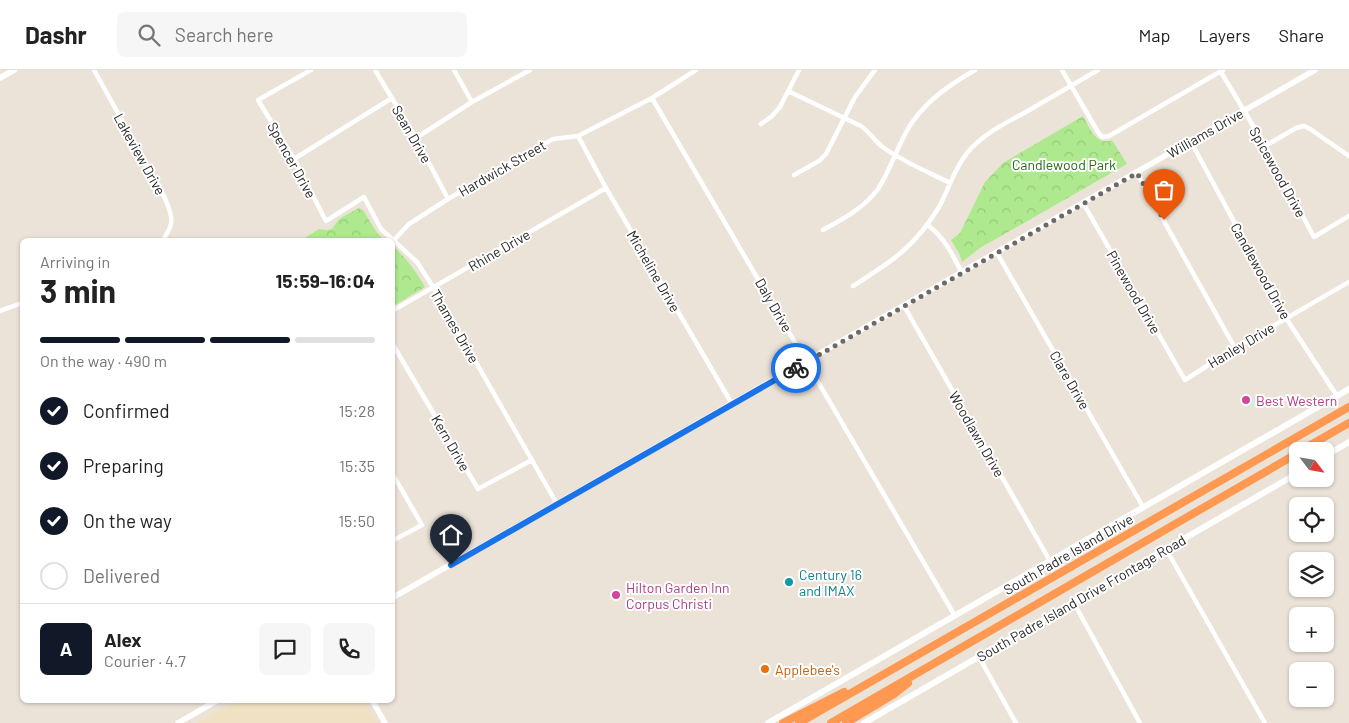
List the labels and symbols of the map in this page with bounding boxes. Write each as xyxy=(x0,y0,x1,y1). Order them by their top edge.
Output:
street label: Sean Drive xyxy=(389,102,435,166)
street label: Williams Drive xyxy=(1164,104,1246,162)
street label: Lakeview Drive xyxy=(111,110,169,198)
street label: Spencer Drive xyxy=(264,119,320,201)
street label: Spicewood Drive xyxy=(1246,124,1310,220)
street label: Hardwick Street xyxy=(455,136,549,200)
park label: Candlewood Park xyxy=(1012,156,1116,173)
pin xyxy=(1143,169,1185,220)
street label: Candlewood Drive xyxy=(1227,220,1295,322)
street label: Rhine Drive xyxy=(465,225,533,275)
street label: Micheline Drive xyxy=(624,227,684,315)
street label: Pinewood Drive xyxy=(1103,247,1165,337)
street label: Daly Drive xyxy=(752,275,796,335)
street label: Thames Drive xyxy=(427,286,483,366)
street label: Hanley Drive xyxy=(1205,318,1277,372)
courier xyxy=(771,343,821,393)
street label: Clare Drive xyxy=(1046,347,1094,413)
street label: Woodlawn Drive xyxy=(946,388,1008,480)
place label: Best Western xyxy=(1256,392,1337,409)
marker: Best Western xyxy=(1240,394,1252,406)
street label: Kern Drive xyxy=(428,412,474,474)
north arrow xyxy=(1289,442,1334,488)
street label: South Padre Island Drive xyxy=(1000,510,1136,598)
pin xyxy=(430,514,472,565)
street label: South Padre Island Drive Frontage Road xyxy=(973,531,1189,665)
place label: Century 16 and IMAX xyxy=(799,566,862,599)
marker: Century 16 and IMAX xyxy=(783,576,795,588)
place label: Hilton Garden Inn Corpus Christi xyxy=(626,579,730,612)
marker: Hilton Garden Inn Corpus Christi xyxy=(610,589,622,601)
place label: Applebee's xyxy=(775,661,840,678)
marker: Applebee's xyxy=(759,663,771,675)

